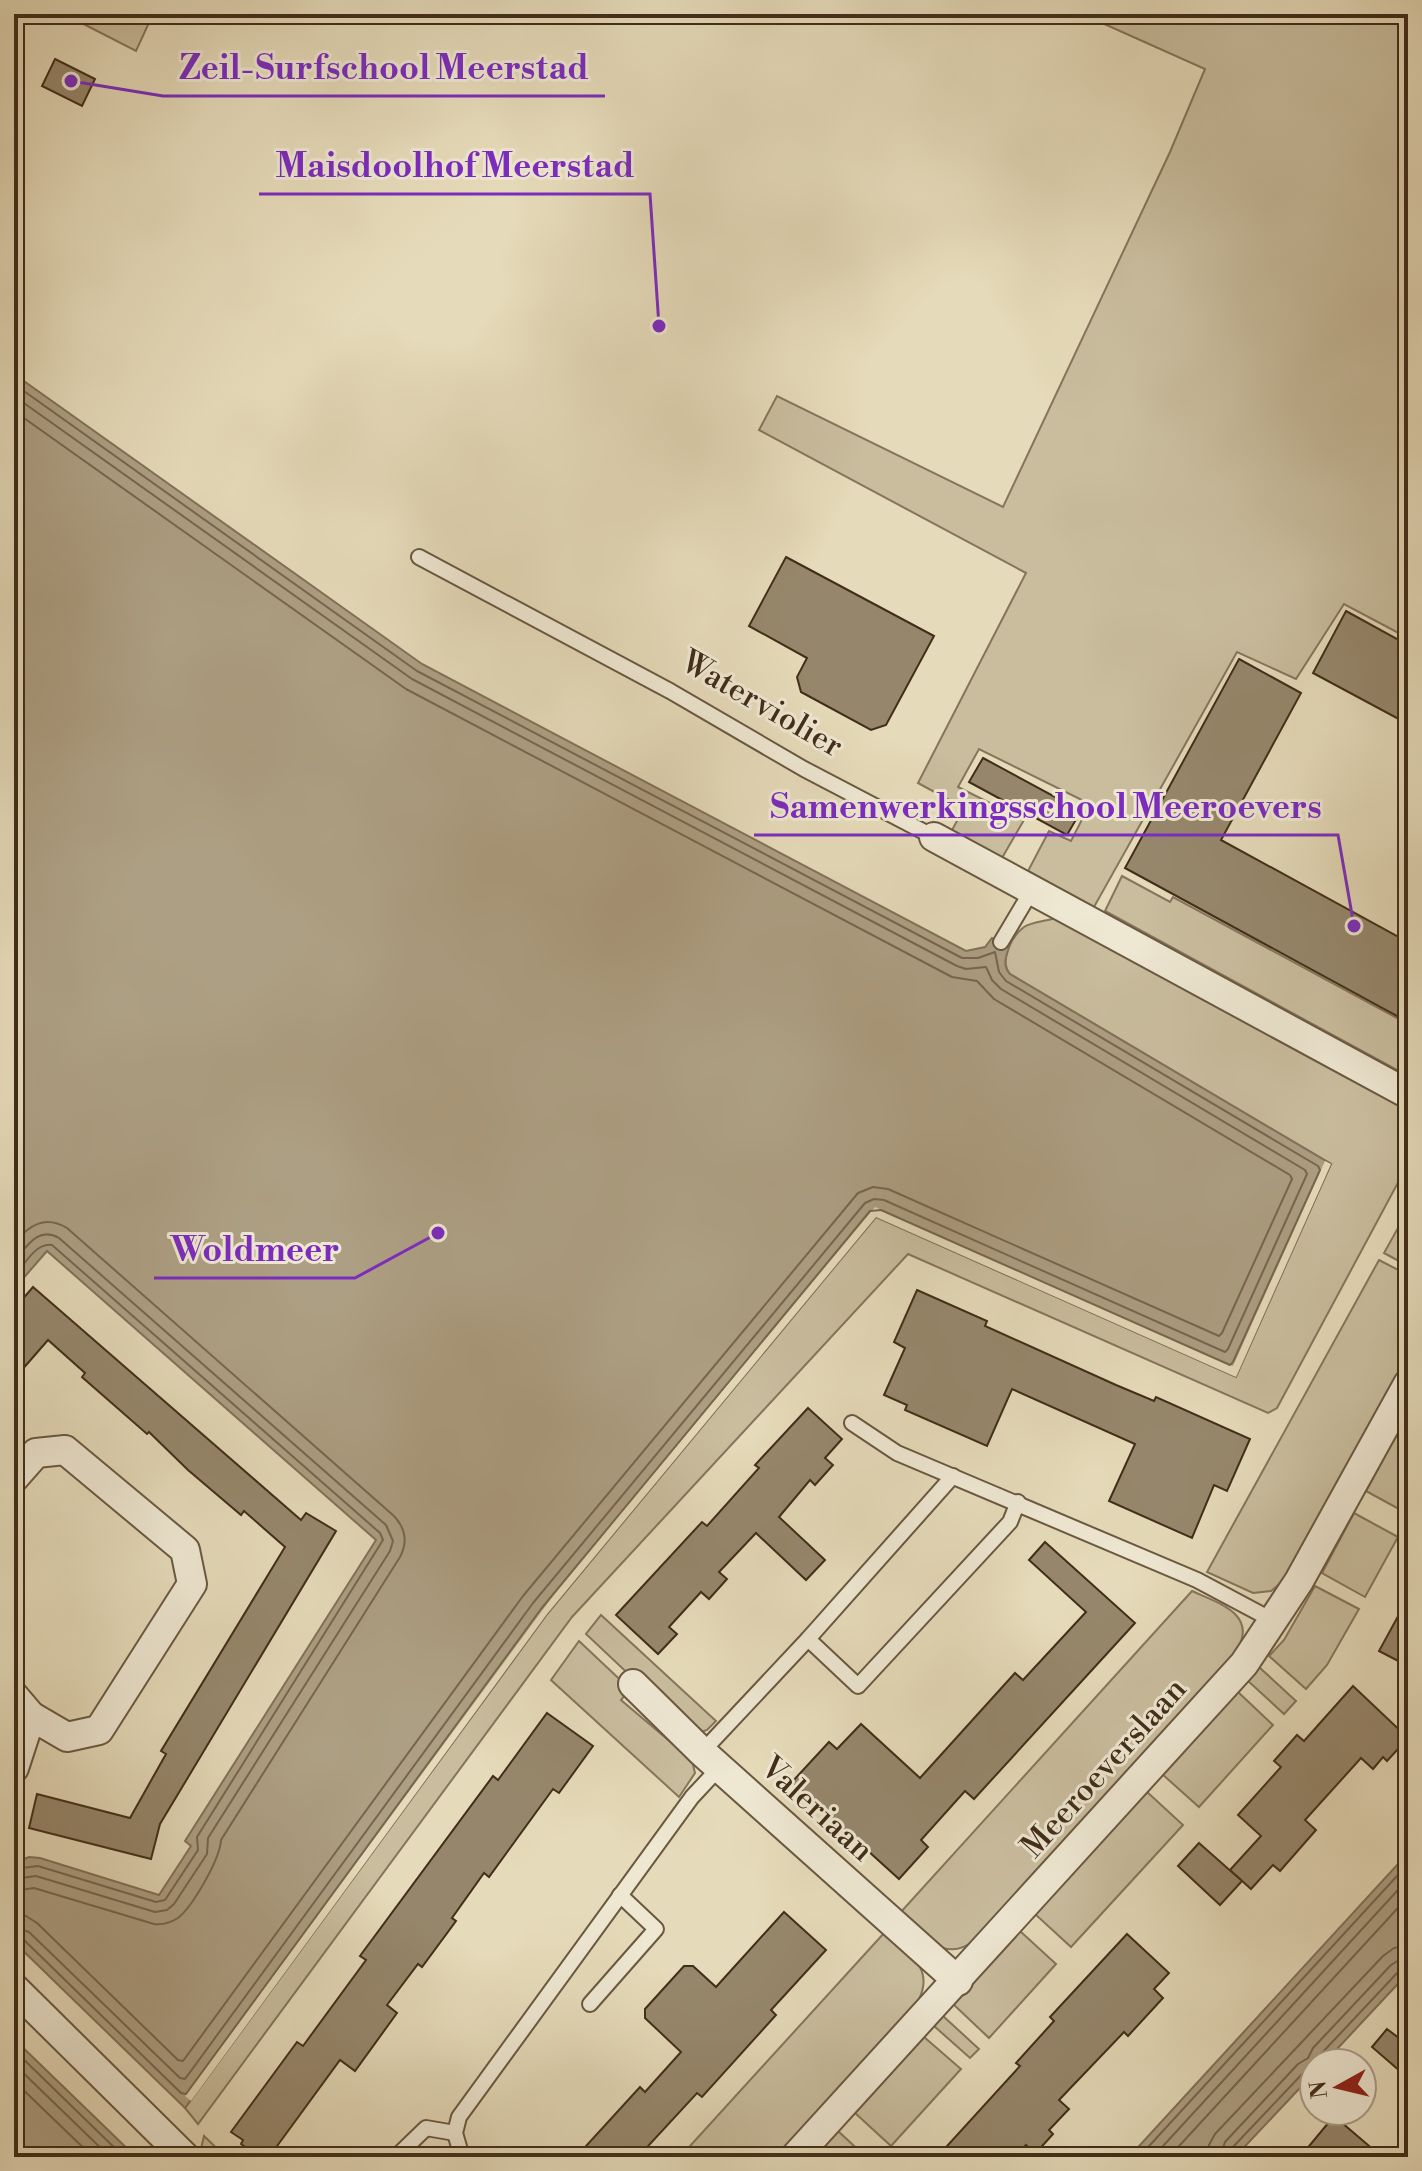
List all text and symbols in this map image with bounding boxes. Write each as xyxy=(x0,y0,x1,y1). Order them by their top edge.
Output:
callout: Zeil-Surfschool Meerstad xyxy=(163,38,605,96)
text: Zeil-Surfschool Meerstad xyxy=(179,48,589,90)
callout: Maisdoolhof Meerstad xyxy=(259,136,650,194)
text: Maisdoolhof Meerstad xyxy=(276,146,634,188)
street label: Waterviolier xyxy=(673,641,850,766)
callout: Samenwerkingsschool Meeroevers xyxy=(754,777,1338,835)
text: Samenwerkingsschool Meeroevers xyxy=(770,787,1322,829)
callout: Woldmeer xyxy=(154,1220,355,1278)
text: Woldmeer xyxy=(169,1230,340,1272)
street label: Meeroeverslaan xyxy=(1013,1670,1195,1866)
street label: Valeriaan xyxy=(751,1747,882,1870)
north arrow xyxy=(1298,2047,1378,2127)
text: N xyxy=(1305,2078,1334,2100)

